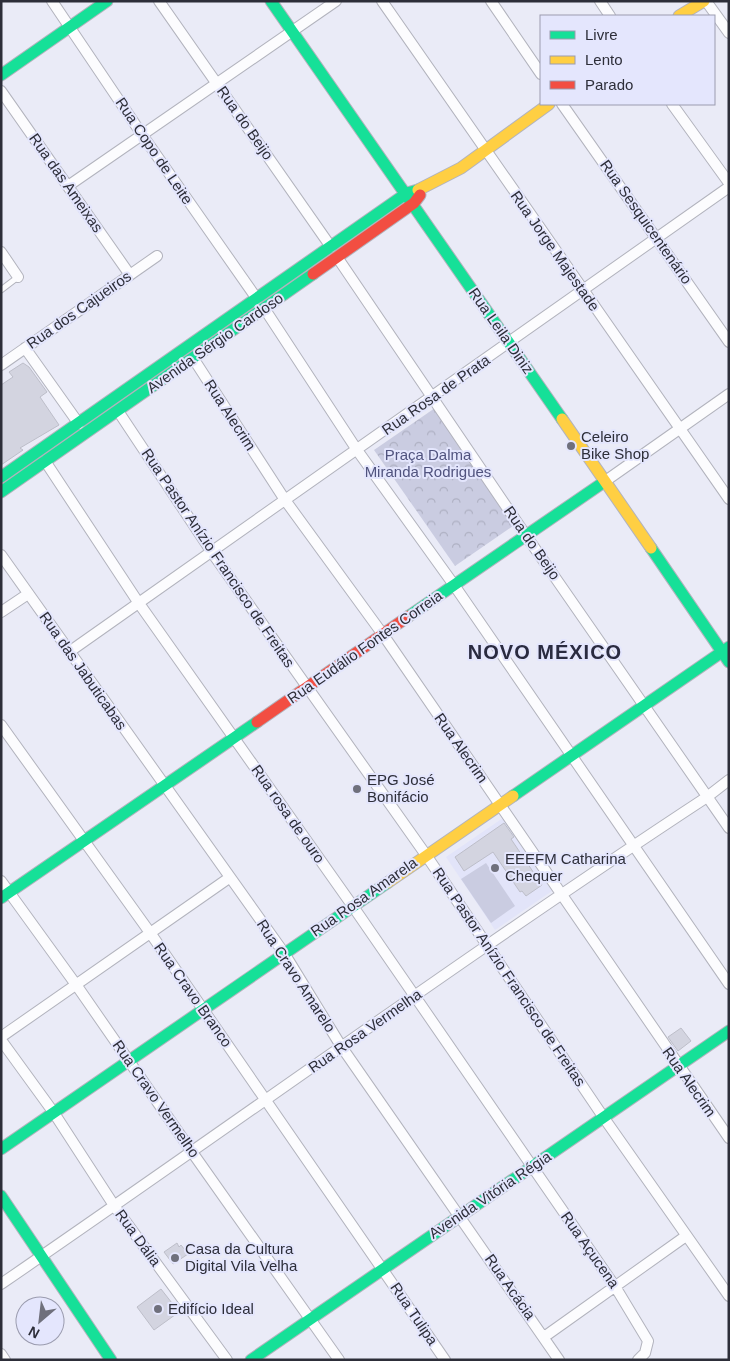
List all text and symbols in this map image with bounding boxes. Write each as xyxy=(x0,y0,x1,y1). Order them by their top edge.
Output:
legend xyxy=(540,15,715,105)
text: Livre xyxy=(585,26,618,43)
text: Lento xyxy=(585,51,623,68)
text: Parado xyxy=(585,76,633,93)
street label: Rua do Beijo xyxy=(214,83,277,163)
street label: Rua Copo de Leite xyxy=(112,94,196,207)
street label: Rua das Ameixas xyxy=(26,130,107,235)
street label: Rua Sesquicentenário xyxy=(597,156,696,287)
street label: Rua Jorge Majestade xyxy=(508,187,603,314)
street label: Rua dos Cajueiros xyxy=(23,267,134,352)
street label: Rua Leila Diniz xyxy=(466,285,537,377)
street label: Avenida Sérgio Cardoso xyxy=(143,289,286,396)
street label: Rua Rosa de Prata xyxy=(379,351,493,438)
street label: Rua Alecrim xyxy=(201,376,260,453)
place label: Celeiro Bike Shop xyxy=(581,428,649,462)
marker: Celeiro Bike Shop xyxy=(565,440,577,452)
street label: Rua Pastor Anízio Francisco de Freitas xyxy=(139,445,298,670)
park label: Praça Dalma Miranda Rodrigues xyxy=(365,446,491,480)
street label: Rua do Beijo xyxy=(501,503,564,583)
street label: Rua Eudálio Fontes Correia xyxy=(284,586,446,707)
street label: Rua das Jabuticabas xyxy=(36,608,131,733)
district label: NOVO MÉXICO xyxy=(468,641,622,663)
street label: Rua Alecrim xyxy=(431,710,492,786)
street label: Rua rosa de ouro xyxy=(248,761,329,866)
place label: EPG José Bonifácio xyxy=(367,771,435,805)
marker: EPG José Bonifácio xyxy=(351,783,363,795)
place label: EEEFM Catharina Chequer xyxy=(505,850,627,884)
street label: Rua Rosa Amarela xyxy=(307,853,421,940)
marker: EEEFM Catharina Chequer xyxy=(489,862,501,874)
street label: Rua Pastor Anízio Francisco de Freitas xyxy=(430,864,589,1089)
street label: Rua Cravo Amarelo xyxy=(254,916,339,1035)
street label: Rua Cravo Branco xyxy=(151,939,236,1050)
street label: Rua Rosa Vermelha xyxy=(305,985,425,1076)
street label: Rua Cravo Vermelho xyxy=(110,1037,203,1161)
street label: Rua Alecrim xyxy=(659,1044,720,1120)
street label: Avenida Vitória Régia xyxy=(425,1147,555,1242)
street label: Rua Dália xyxy=(112,1206,165,1270)
street label: Rua Açucena xyxy=(558,1208,623,1292)
place label: Casa da Cultura Digital Vila Velha xyxy=(185,1240,298,1274)
street label: Rua Acácia xyxy=(482,1251,540,1323)
marker: Casa da Cultura Digital Vila Velha xyxy=(169,1252,181,1264)
street label: Rua Tulipa xyxy=(387,1279,442,1349)
north arrow xyxy=(15,1296,65,1346)
place label: Edifício Ideal xyxy=(168,1300,254,1317)
marker: Edifício Ideal xyxy=(152,1303,164,1315)
text: N xyxy=(26,1323,42,1342)

